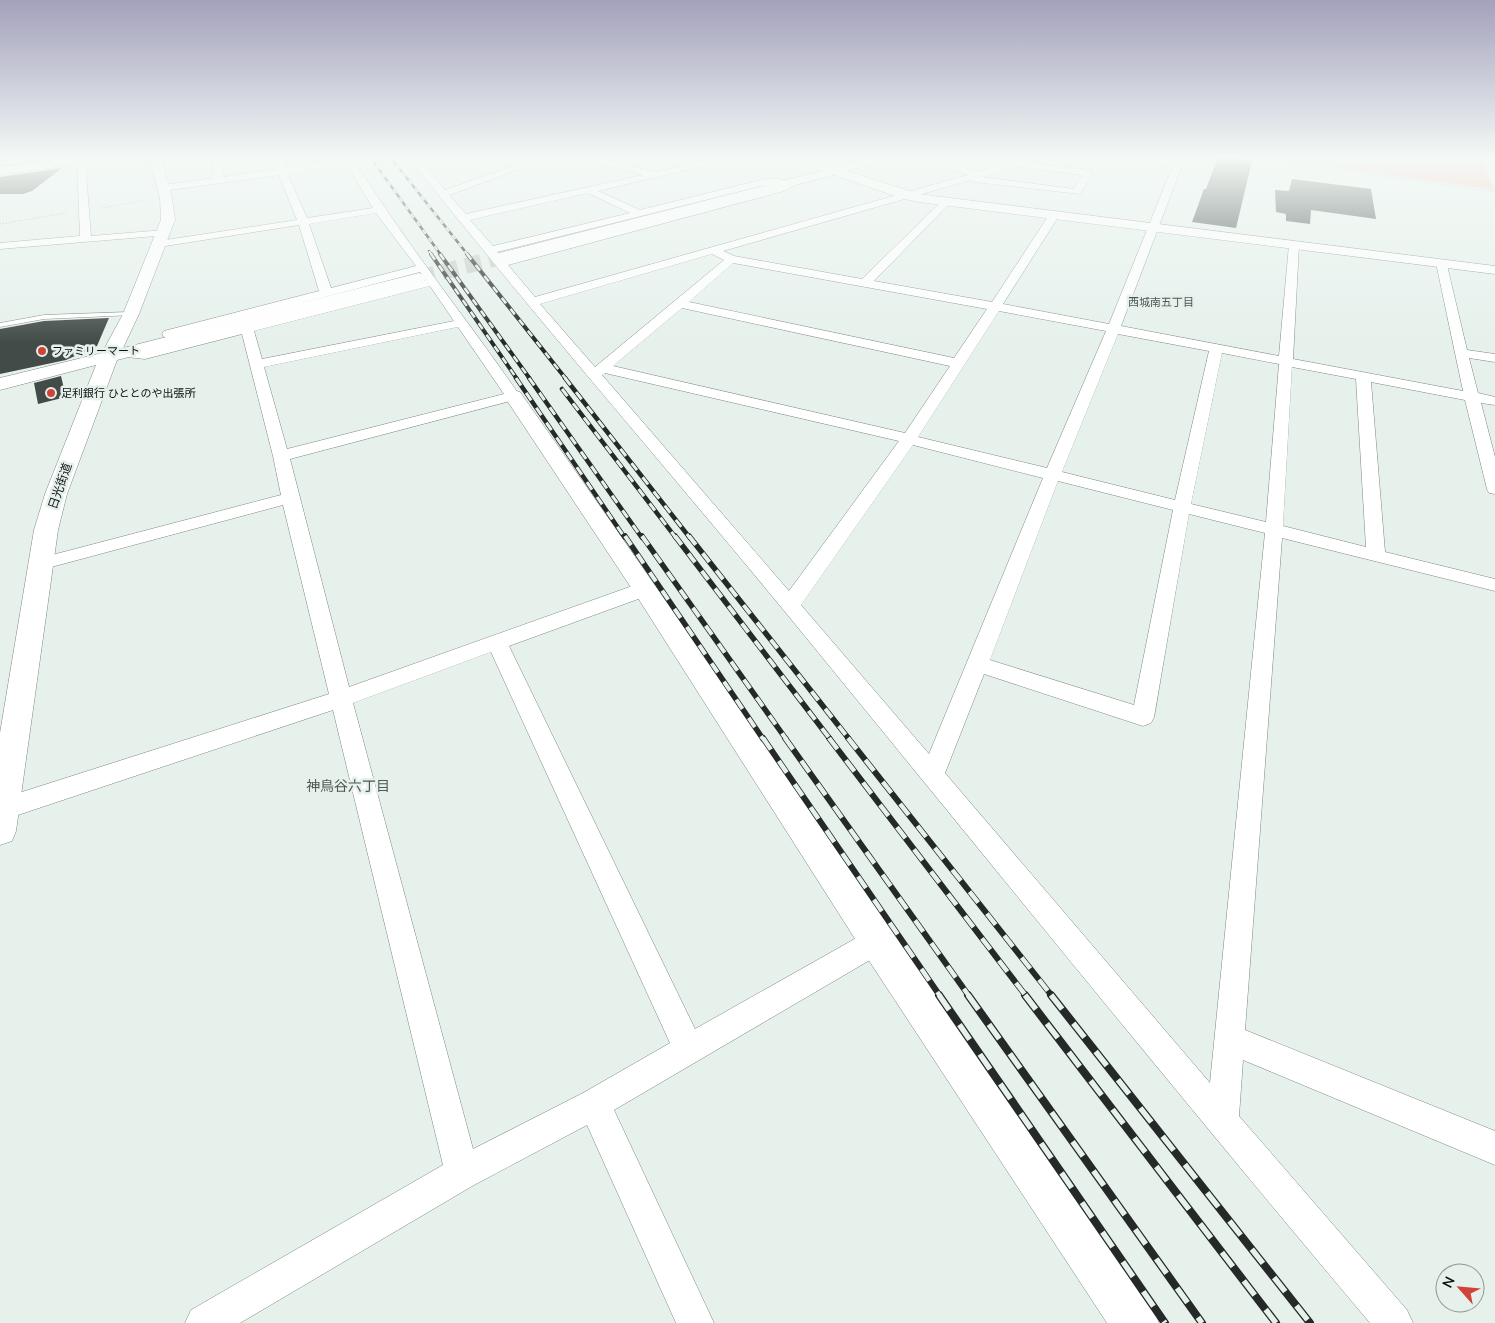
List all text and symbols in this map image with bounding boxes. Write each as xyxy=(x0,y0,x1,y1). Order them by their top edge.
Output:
district label: 西城南五丁目 xyxy=(1128,295,1194,310)
place label: ファミリーマート xyxy=(52,344,140,359)
marker: ファミリーマート xyxy=(36,345,48,357)
place label: 足利銀行 ひととのや出張所 xyxy=(61,386,196,401)
marker: 足利銀行 ひととのや出張所 xyxy=(45,387,57,399)
street label: 日光街道 xyxy=(45,461,75,511)
district label: 神鳥谷六丁目 xyxy=(306,777,390,796)
north arrow xyxy=(1435,1263,1485,1313)
text: N xyxy=(1438,1273,1460,1291)

